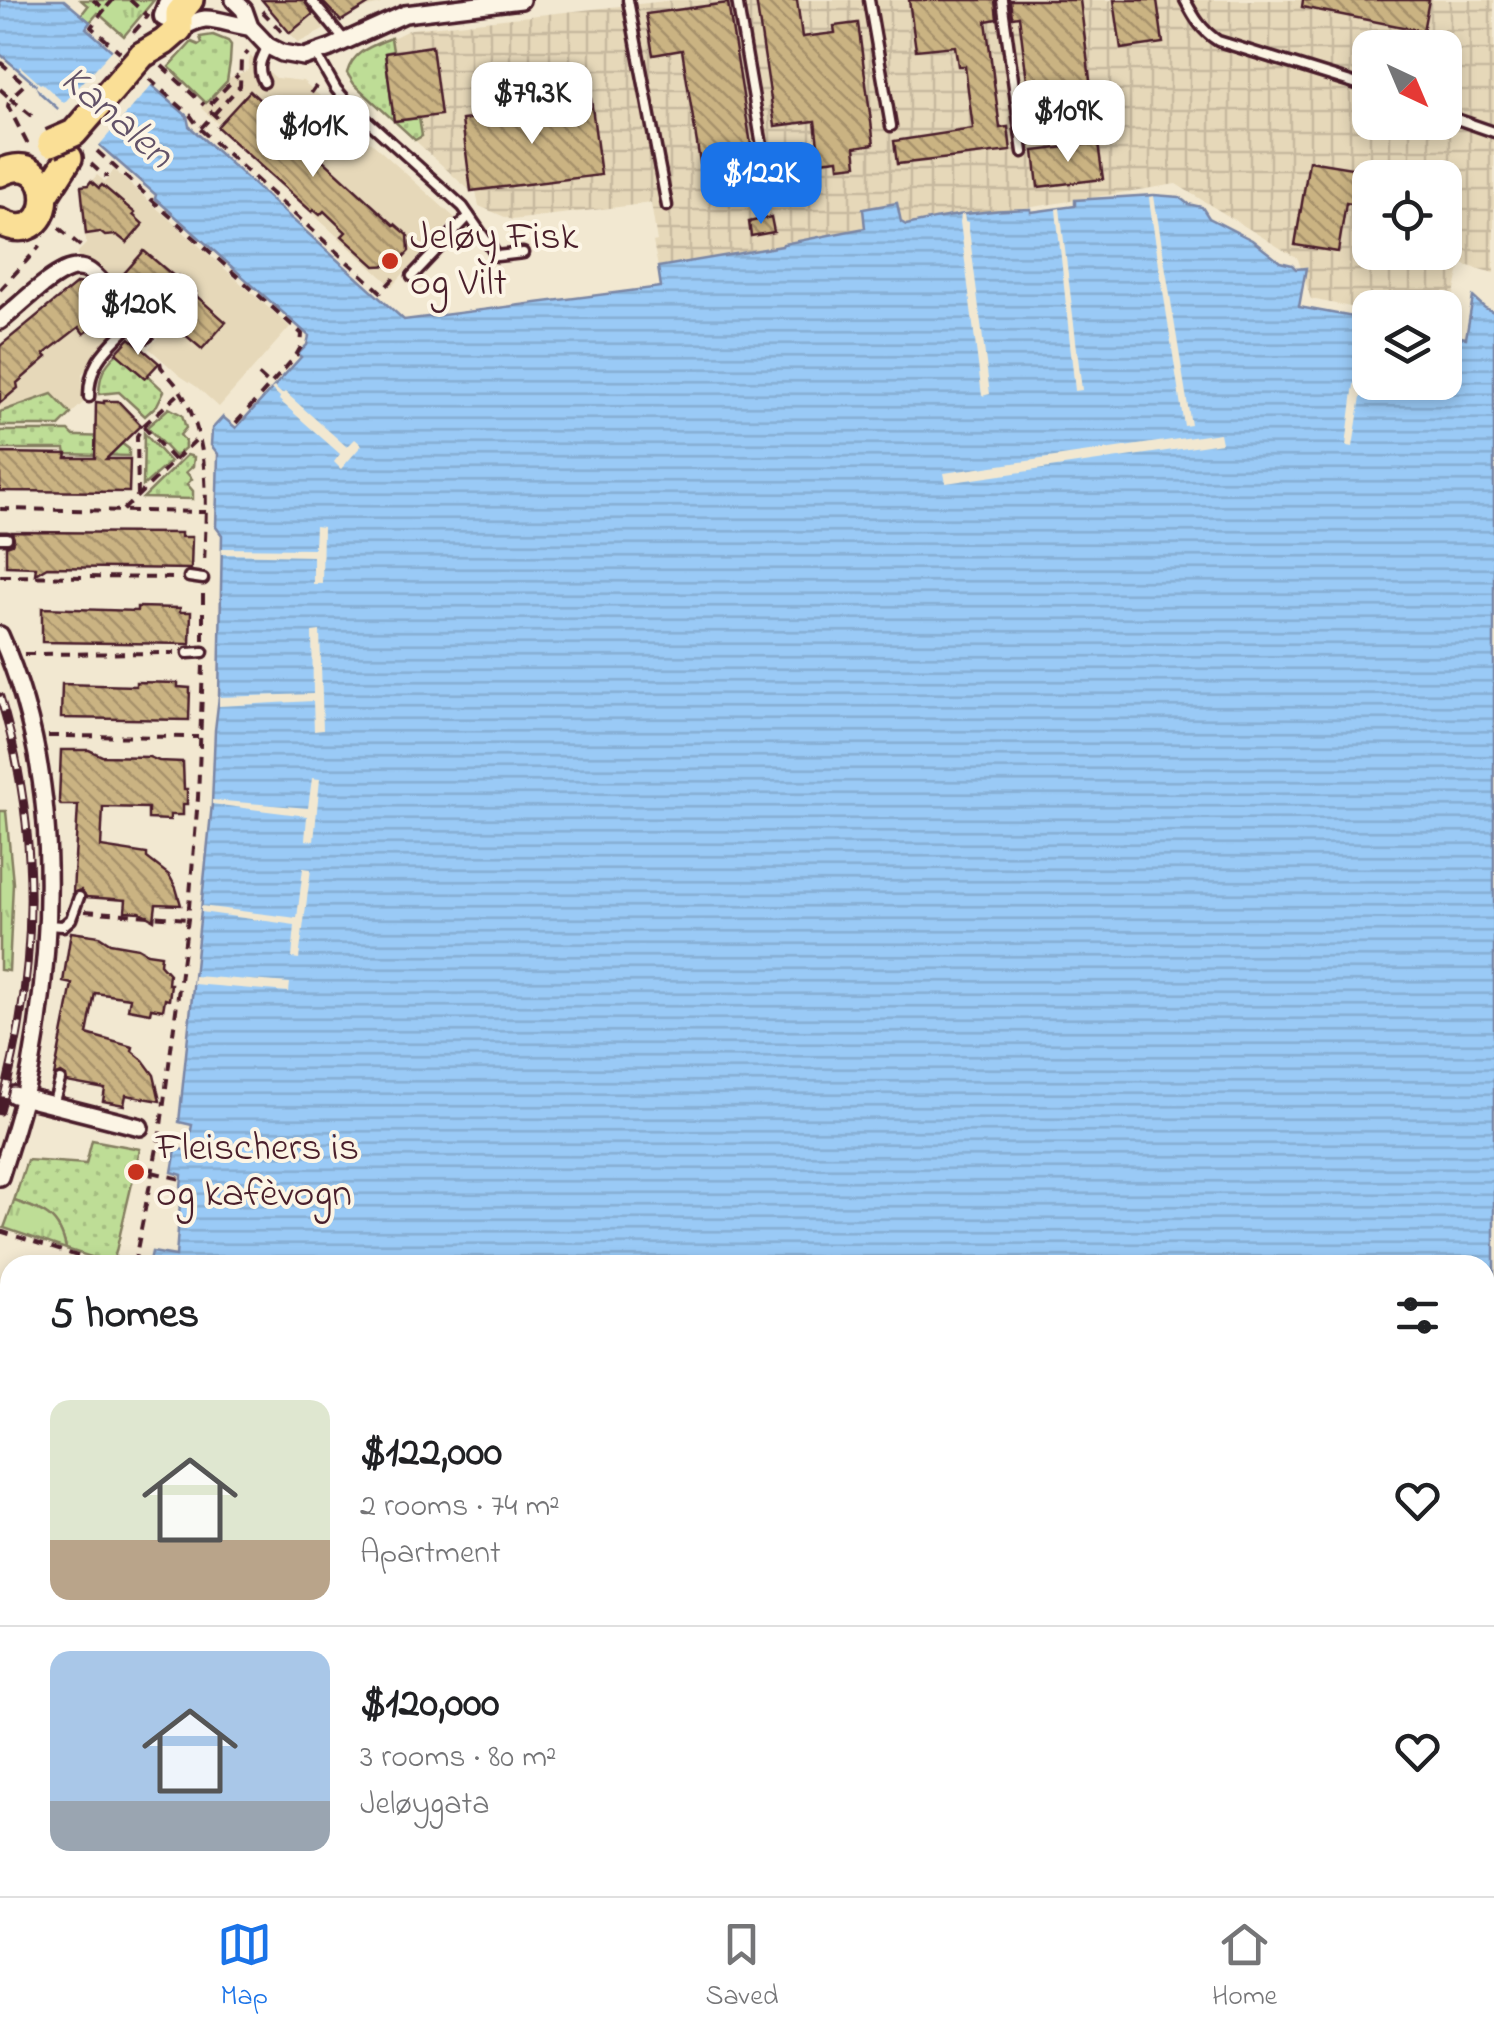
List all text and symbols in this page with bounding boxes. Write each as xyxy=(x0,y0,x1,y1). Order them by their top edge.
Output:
north arrow xyxy=(1352,30,1462,140)
map controls xyxy=(1352,30,1462,400)
water label: Kanalen xyxy=(46,51,187,185)
pin: $79.3K xyxy=(451,62,613,147)
text: $79.3K xyxy=(493,71,571,118)
pin: $109K xyxy=(998,80,1138,165)
text: $109K xyxy=(1034,89,1102,136)
pin: $101K xyxy=(243,95,383,180)
text: $101K xyxy=(278,104,348,151)
pin: $122K xyxy=(691,142,831,227)
text: $122K xyxy=(723,151,799,198)
button: locate xyxy=(1352,160,1462,270)
place label: Jeløy Fisk og Vilt xyxy=(410,209,579,314)
marker: Jeløy Fisk og Vilt xyxy=(379,250,401,272)
pin: $120K xyxy=(68,273,208,358)
text: $120K xyxy=(101,282,175,329)
button: layers xyxy=(1352,290,1462,400)
place label: Fleischers is og kafèvogn xyxy=(155,1120,359,1225)
marker: Fleischers is og kafèvogn xyxy=(125,1161,147,1183)
text: 5 homes xyxy=(50,1285,199,1346)
icon: filters xyxy=(1390,1288,1445,1343)
text: $122,000 xyxy=(360,1423,502,1484)
icon: home xyxy=(130,1440,250,1560)
icon: heart xyxy=(1390,1473,1445,1528)
text: 2 rooms · 74 m² xyxy=(360,1484,560,1531)
text: Apartment xyxy=(360,1531,501,1578)
text: $120,000 xyxy=(360,1674,499,1735)
icon: home xyxy=(130,1691,250,1811)
icon: heart xyxy=(1390,1724,1445,1779)
text: 3 rooms · 80 m² xyxy=(360,1735,557,1782)
text: Jeløygata xyxy=(360,1782,489,1829)
tab: Map xyxy=(217,1917,272,2018)
tab: Saved xyxy=(705,1917,778,2018)
tab: Home xyxy=(1212,1917,1277,2018)

